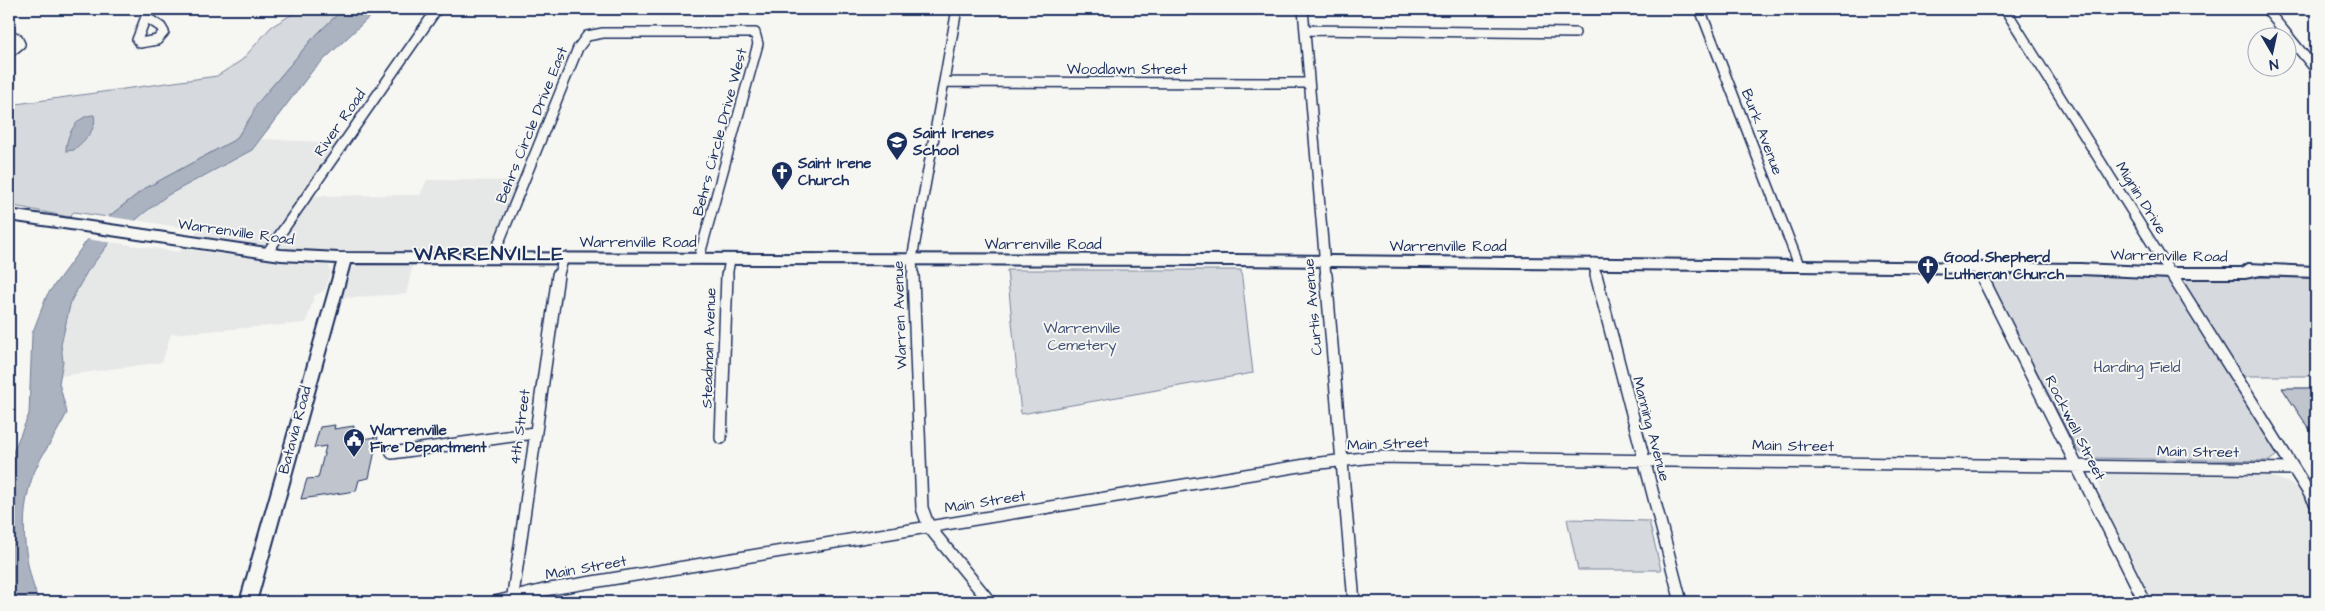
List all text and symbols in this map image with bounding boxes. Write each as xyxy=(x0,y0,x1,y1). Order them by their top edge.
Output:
north arrow xyxy=(2248,28,2298,78)
street label: Behrs Circle Drive East xyxy=(491,43,573,207)
street label: Behrs Circle Drive West xyxy=(687,46,753,218)
text: N xyxy=(2268,53,2280,74)
street label: Woodlawn Street xyxy=(1067,59,1187,80)
street label: River Road xyxy=(309,85,371,161)
street label: Burk Avenue xyxy=(1736,86,1788,178)
place label: Saint Irenes School xyxy=(912,123,994,161)
school or university icon: Saint Irenes School xyxy=(885,130,909,161)
place label: Saint Irene Church xyxy=(797,153,871,191)
street label: Mignin Drive xyxy=(2110,158,2172,239)
church icon: Saint Irene Church xyxy=(770,160,794,191)
street label: Warrenville Road xyxy=(176,213,296,251)
street label: Warrenville Road xyxy=(579,232,697,253)
street label: Warrenville Road xyxy=(984,234,1102,255)
street label: Warrenville Road xyxy=(1389,236,1507,257)
district label: WARRENVILLE xyxy=(413,240,564,268)
street label: Warrenville Road xyxy=(2110,244,2228,268)
place label: Good Shepherd Lutheran Church xyxy=(1944,247,2064,285)
church icon: Good Shepherd Lutheran Church xyxy=(1916,254,1940,285)
street label: Curtis Avenue xyxy=(1298,258,1328,356)
street label: Warren Avenue xyxy=(888,260,912,370)
street label: Steadman Avenue xyxy=(696,287,722,409)
park label: Warrenville Cemetery xyxy=(1044,318,1120,357)
park label: Harding Field xyxy=(2093,357,2181,379)
street label: Rockwell Street xyxy=(2040,372,2110,484)
street label: Manning Avenue xyxy=(1626,374,1675,484)
street label: Batavia Road xyxy=(273,383,317,476)
street label: 4th Street xyxy=(504,388,536,466)
place label: Warrenville Fire Department xyxy=(369,420,488,458)
public building icon: Warrenville Fire Department xyxy=(342,427,366,458)
street label: Main Street xyxy=(1347,432,1429,456)
street label: Main Street xyxy=(1752,435,1834,457)
street label: Main Street xyxy=(2157,441,2239,463)
street label: Main Street xyxy=(943,485,1027,519)
street label: Main Street xyxy=(544,551,628,585)

